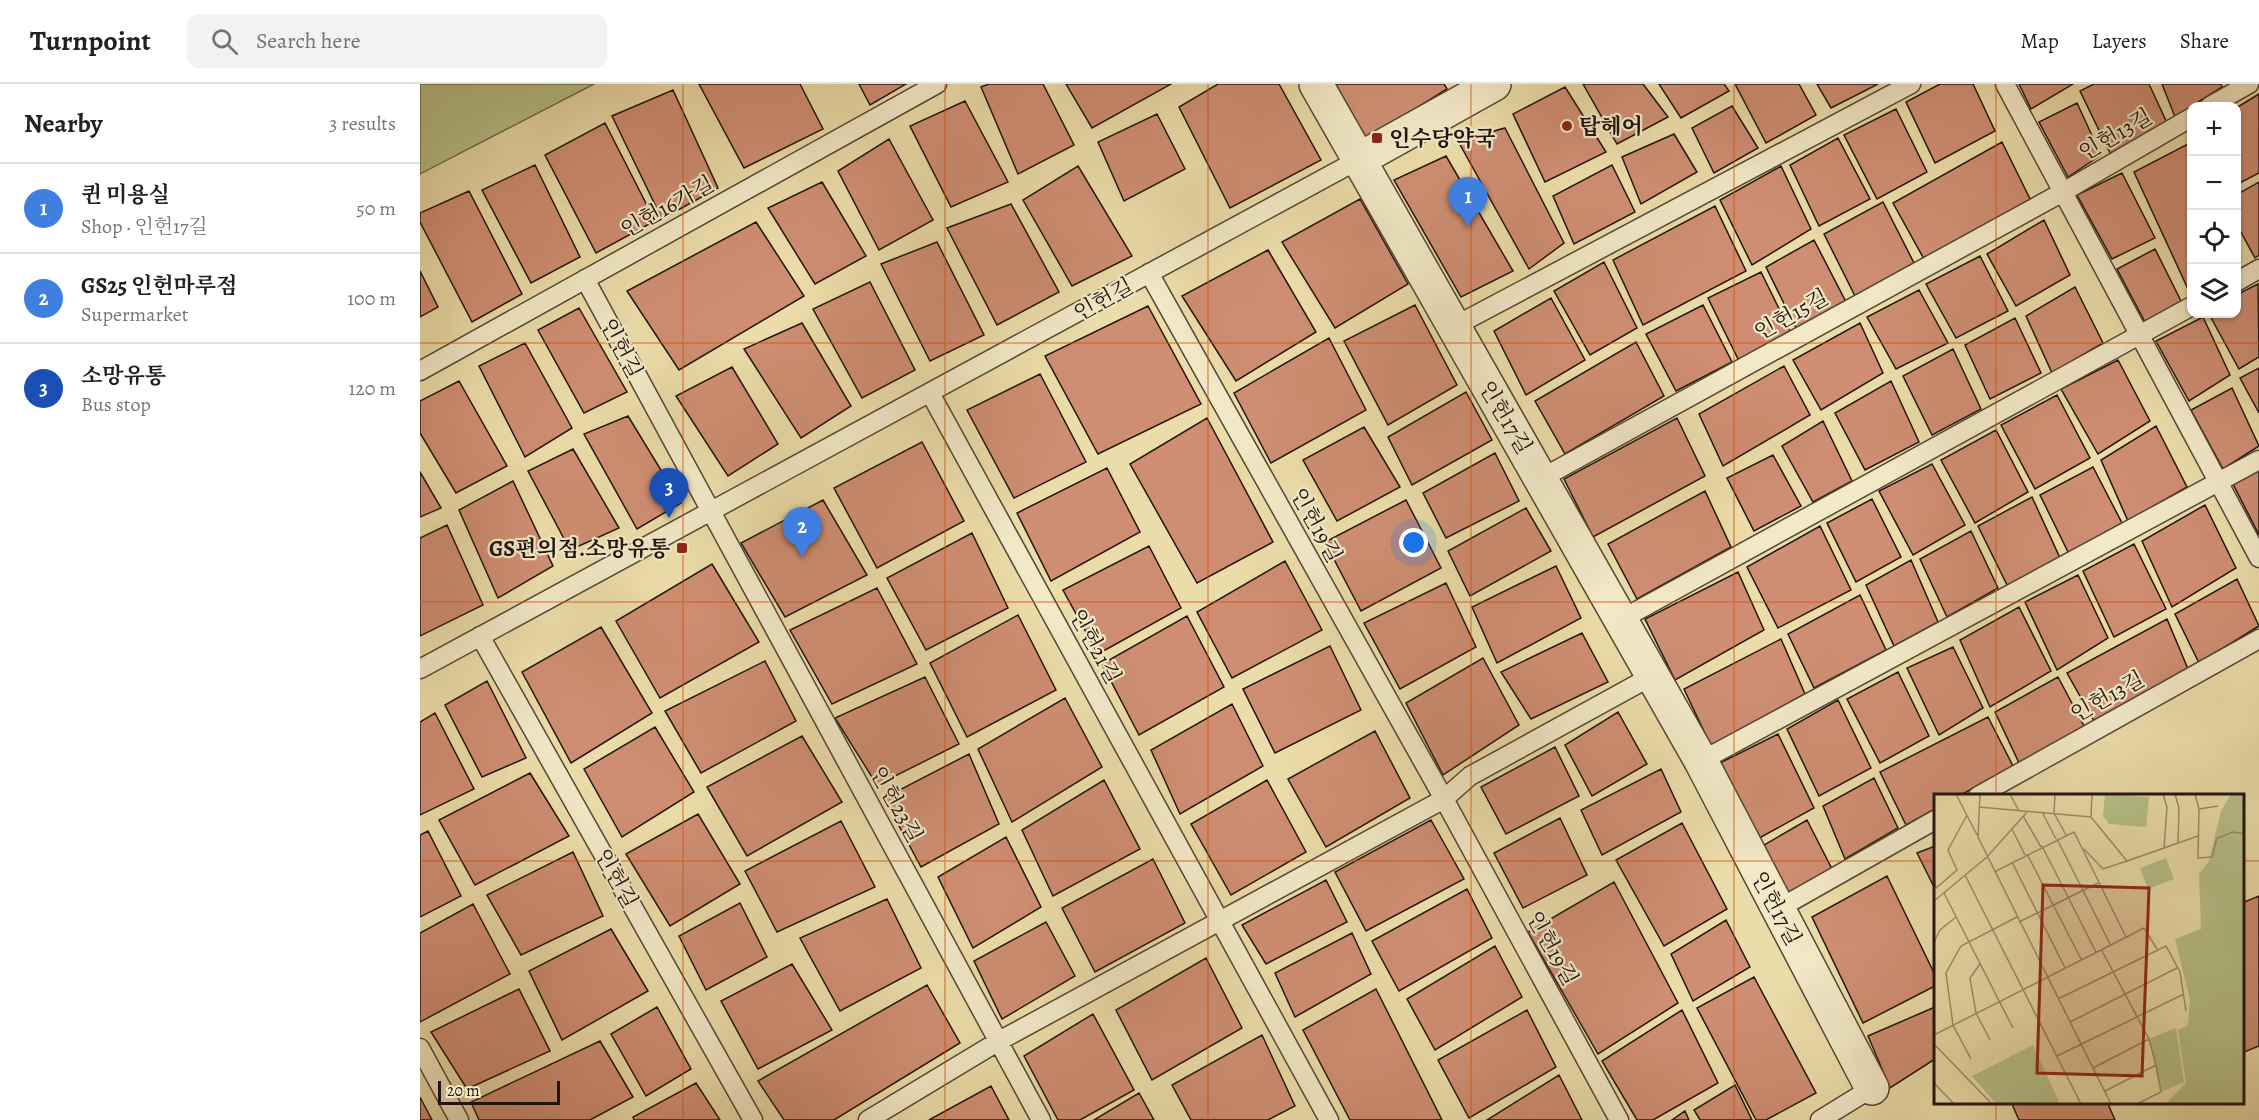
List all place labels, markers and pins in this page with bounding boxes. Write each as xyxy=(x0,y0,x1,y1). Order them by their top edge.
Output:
place label: 탑헤어 xyxy=(1579,112,1643,142)
marker: 탑헤어 xyxy=(1560,119,1574,133)
place label: 인수당약국 xyxy=(1389,124,1496,154)
marker: 인수당약국 xyxy=(1370,131,1384,145)
pin: 1 xyxy=(1448,178,1488,227)
pin: 3 xyxy=(650,468,688,518)
pin: 2 xyxy=(782,508,821,557)
place label: GS편의점.소망유통 xyxy=(489,534,670,564)
marker: GS편의점.소망유통 xyxy=(675,541,689,555)

